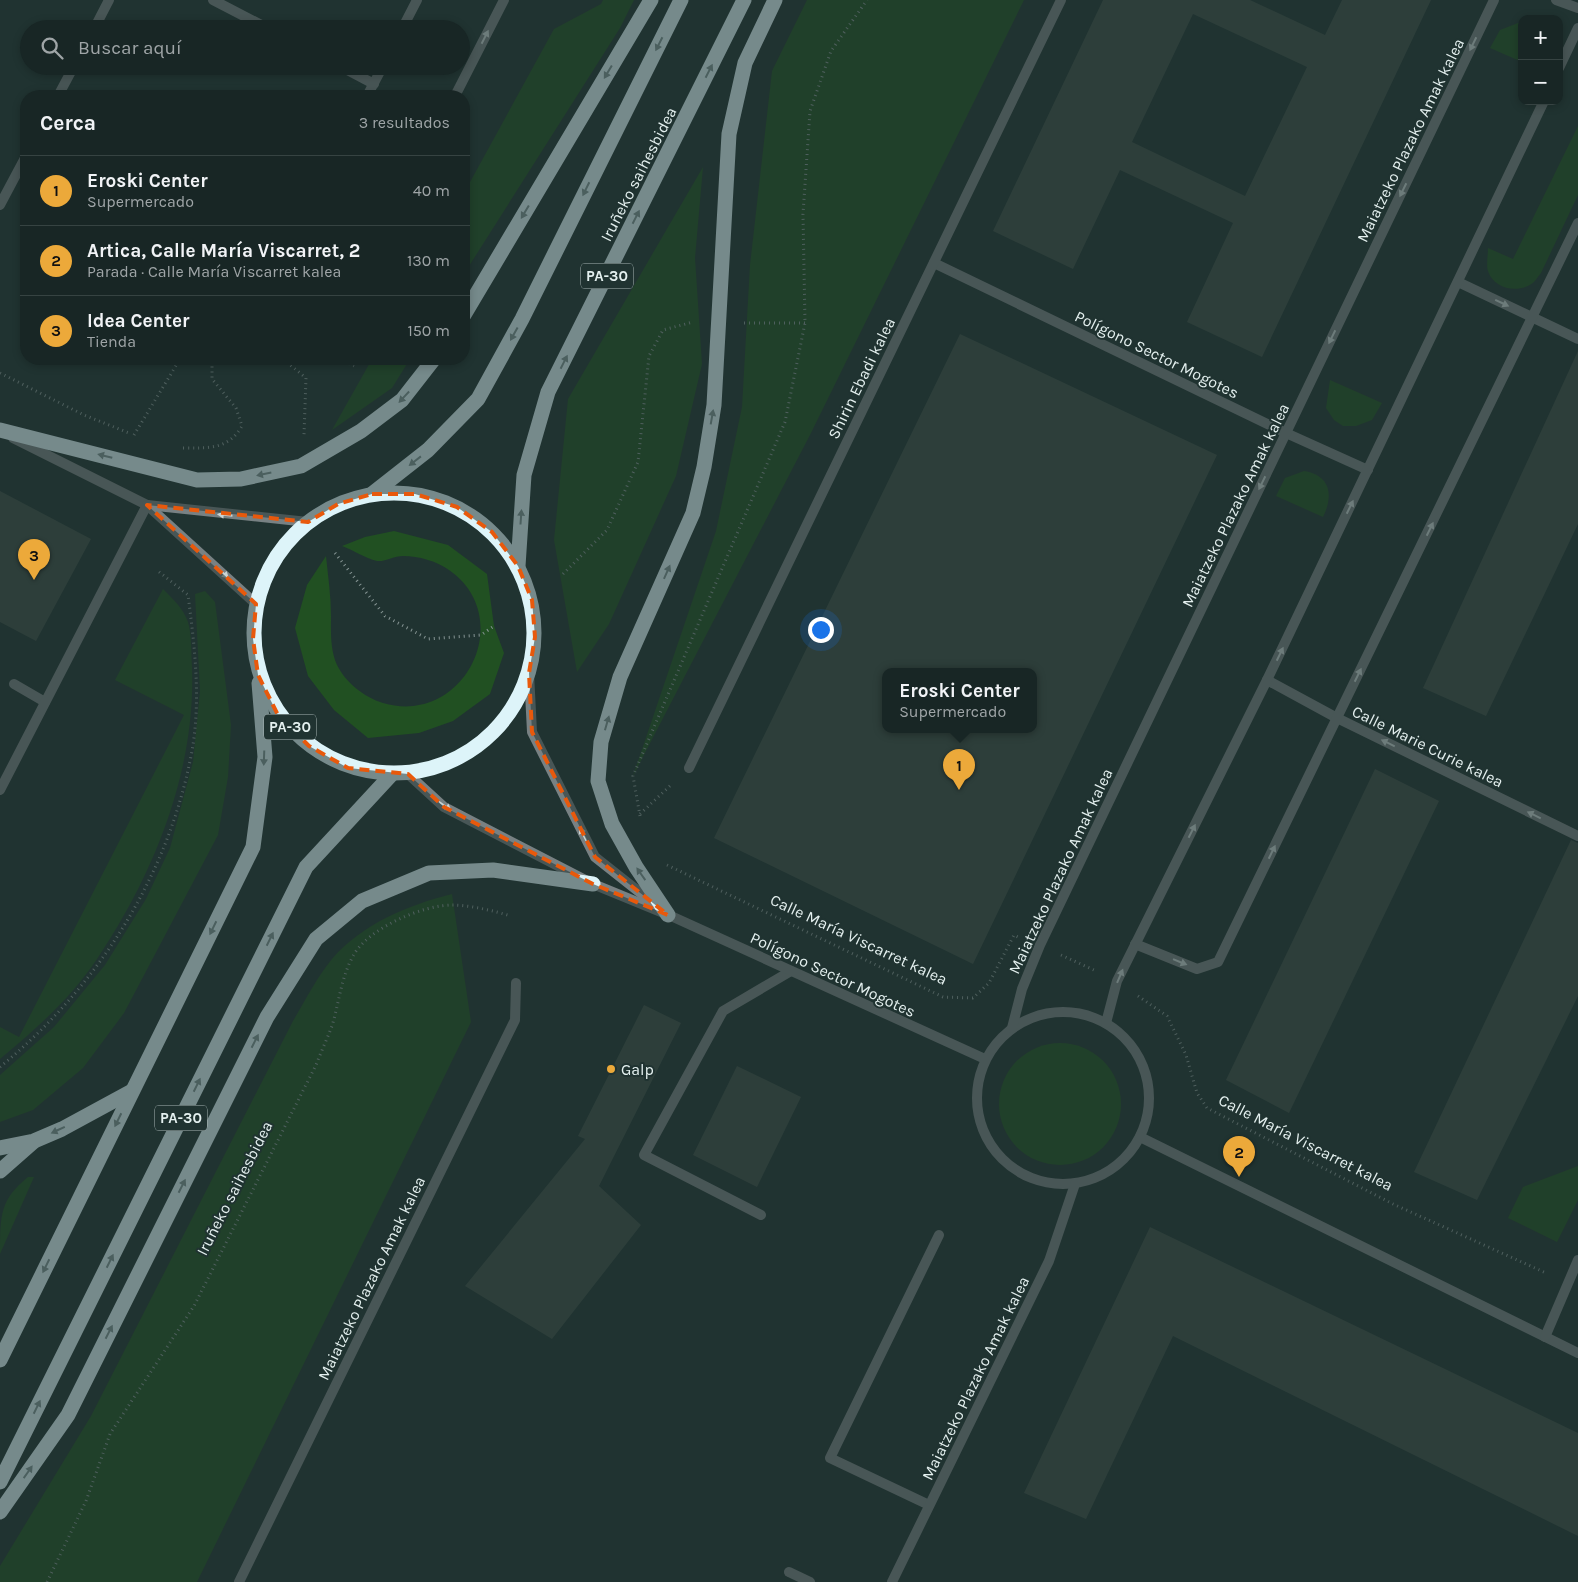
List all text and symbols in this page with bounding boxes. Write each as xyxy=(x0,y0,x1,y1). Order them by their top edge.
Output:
map controls xyxy=(1518,15,1563,105)
button: + xyxy=(1518,15,1563,60)
search box xyxy=(20,20,470,75)
one-way arrow xyxy=(481,30,489,45)
icon: search xyxy=(38,34,66,62)
street label: Maiatzeko Plazako Amak kalea xyxy=(1353,35,1468,245)
one-way arrow xyxy=(655,36,663,51)
text: Buscar aquí xyxy=(78,37,182,59)
one-way arrow xyxy=(1469,37,1477,51)
button: − xyxy=(1518,60,1563,105)
one-way arrow xyxy=(705,64,713,79)
one-way arrow xyxy=(604,66,613,79)
street label: Iruñeko saihesbidea xyxy=(596,104,681,245)
text: Cerca xyxy=(40,111,96,135)
text: 3 resultados xyxy=(359,113,450,132)
text: Eroski Center xyxy=(87,170,208,192)
text: 1 xyxy=(53,181,59,200)
text: 40 m xyxy=(413,181,450,200)
one-way arrow xyxy=(582,182,590,196)
one-way arrow xyxy=(1399,183,1407,197)
text: Supermercado xyxy=(87,192,194,211)
one-way arrow xyxy=(521,205,530,218)
one-way arrow xyxy=(632,210,640,224)
text: Artica, Calle María Viscarret, 2 xyxy=(87,240,360,262)
text: 2 xyxy=(51,251,61,270)
text: 130 m xyxy=(407,251,450,270)
text: Parada · Calle María Viscarret kalea xyxy=(87,262,341,281)
road number: PA-30 xyxy=(581,264,633,288)
one-way arrow xyxy=(1495,299,1509,307)
street label: Polígono Sector Mogotes xyxy=(1072,306,1242,402)
text: Idea Center xyxy=(87,310,189,332)
street label: Shirin Ebadi kalea xyxy=(824,314,899,442)
text: 3 xyxy=(51,321,61,340)
text: 150 m xyxy=(407,321,450,340)
one-way arrow xyxy=(509,328,518,341)
one-way arrow xyxy=(1328,330,1336,344)
text: Tienda xyxy=(87,332,136,351)
one-way arrow xyxy=(560,355,568,369)
one-way arrow xyxy=(398,390,409,403)
street label: Maiatzeko Plazako Amak kalea xyxy=(1178,400,1293,610)
one-way arrow xyxy=(709,408,717,424)
one-way arrow xyxy=(97,452,112,460)
one-way arrow xyxy=(408,455,421,466)
one-way arrow xyxy=(256,470,271,478)
one-way arrow xyxy=(1258,476,1266,490)
one-way arrow xyxy=(1346,500,1354,514)
one-way arrow xyxy=(517,509,525,525)
one-way arrow xyxy=(216,510,232,518)
one-way arrow xyxy=(1425,521,1434,536)
pin: 3 xyxy=(18,539,50,580)
one-way arrow xyxy=(663,565,671,579)
one-way arrow xyxy=(216,567,228,579)
your location xyxy=(808,617,834,643)
one-way arrow xyxy=(1276,647,1284,661)
popup xyxy=(882,668,1037,733)
one-way arrow xyxy=(1355,668,1363,682)
text: Eroski Center xyxy=(899,680,1020,702)
text: Supermercado xyxy=(899,702,1006,721)
street label: Calle Marie Curie kalea xyxy=(1349,702,1507,791)
road number: PA-30 xyxy=(264,714,316,740)
one-way arrow xyxy=(604,715,612,730)
one-way arrow xyxy=(1381,739,1395,747)
pin: 1 xyxy=(943,749,975,790)
one-way arrow xyxy=(260,750,268,766)
street label: Maiatzeko Plazako Amak kalea xyxy=(1004,765,1117,977)
one-way arrow xyxy=(438,801,451,811)
one-way arrow xyxy=(1527,811,1541,819)
one-way arrow xyxy=(1188,823,1196,838)
one-way arrow xyxy=(579,827,587,841)
one-way arrow xyxy=(1268,845,1276,859)
one-way arrow xyxy=(636,867,646,881)
street label: Calle María Viscarret kalea xyxy=(767,890,950,989)
one-way arrow xyxy=(209,921,217,935)
street label: Polígono Sector Mogotes xyxy=(747,928,918,1021)
one-way arrow xyxy=(266,932,274,946)
one-way arrow xyxy=(1173,959,1187,967)
one-way arrow xyxy=(1116,968,1124,983)
one-way arrow xyxy=(251,1034,259,1048)
place label: Galp xyxy=(621,1060,654,1079)
marker: Galp xyxy=(605,1063,617,1075)
one-way arrow xyxy=(193,1077,202,1092)
street label: Calle María Viscarret kalea xyxy=(1215,1090,1396,1195)
road number: PA-30 xyxy=(155,1106,207,1130)
one-way arrow xyxy=(114,1113,122,1127)
street label: Iruñeko saihesbidea xyxy=(192,1118,277,1259)
one-way arrow xyxy=(51,1127,65,1135)
pin: 2 xyxy=(1223,1136,1255,1177)
street label: Maiatzeko Plazako Amak kalea xyxy=(314,1173,429,1383)
one-way arrow xyxy=(178,1179,186,1194)
one-way arrow xyxy=(105,1254,114,1269)
one-way arrow xyxy=(42,1259,50,1273)
street label: Maiatzeko Plazako Amak kalea xyxy=(918,1273,1033,1483)
one-way arrow xyxy=(105,1324,114,1339)
one-way arrow xyxy=(33,1400,41,1414)
one-way arrow xyxy=(23,1465,33,1479)

